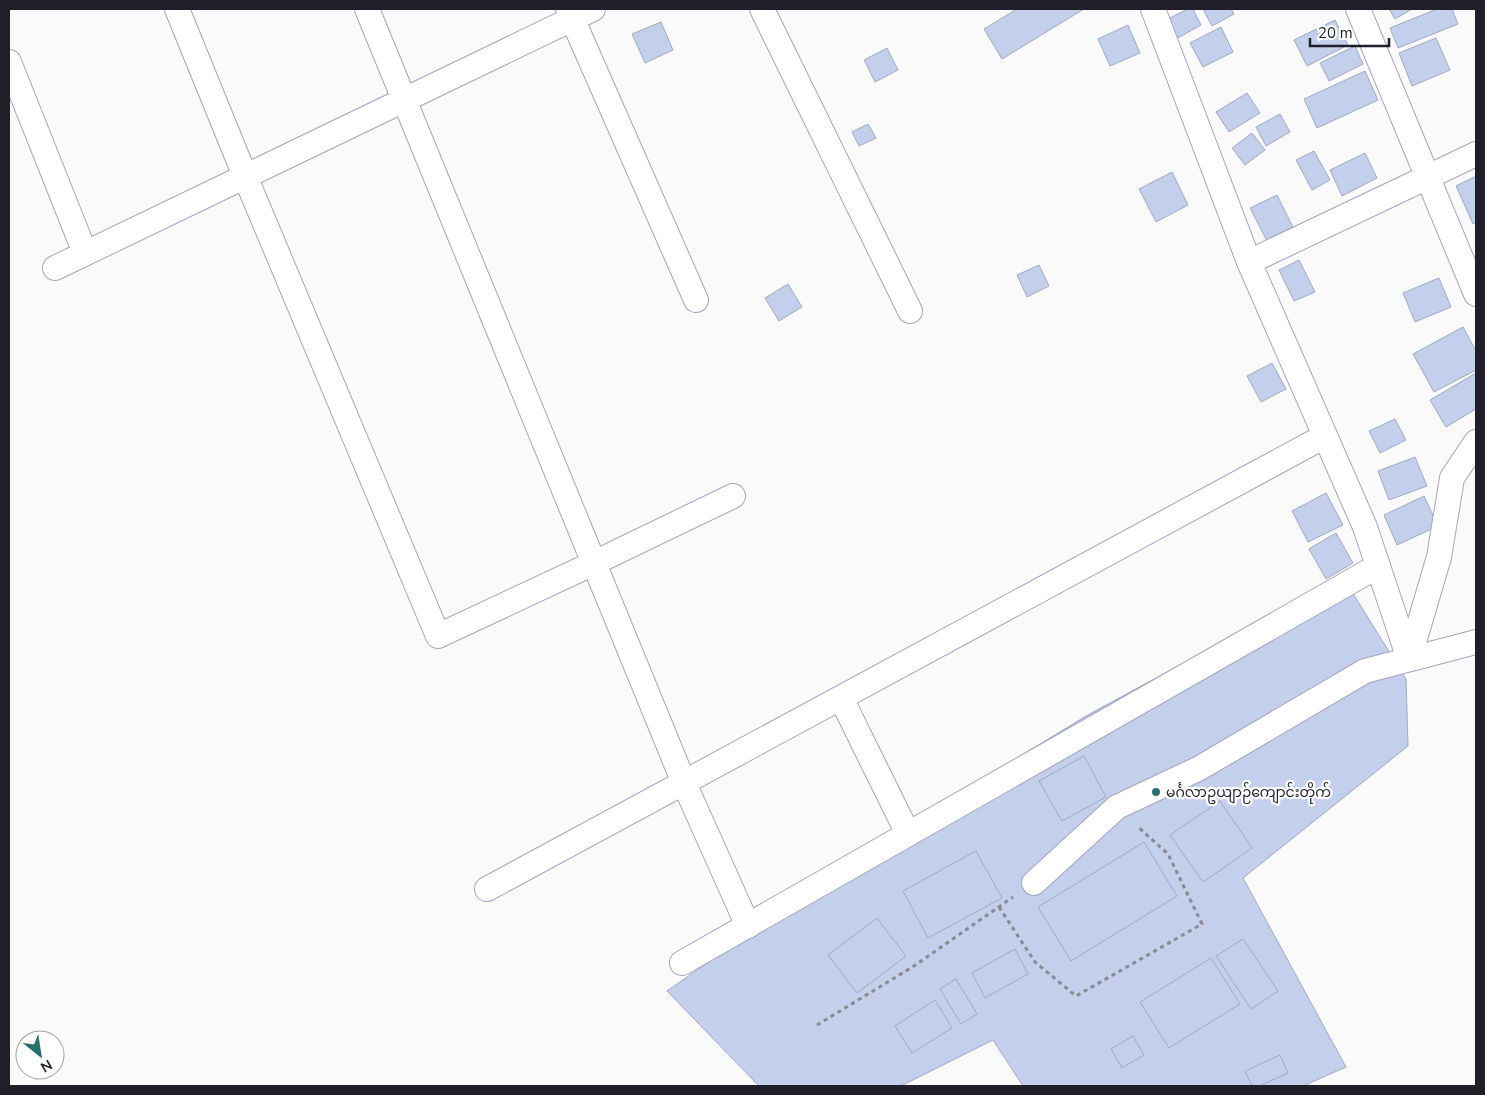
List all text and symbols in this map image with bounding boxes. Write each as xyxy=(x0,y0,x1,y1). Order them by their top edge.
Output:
scale bar xyxy=(1310,15,1389,47)
text: 20 m xyxy=(1318,23,1353,43)
place label: မင်္ဂလာဥယျာဉ်ကျောင်းတိုက် xyxy=(1166,782,1331,804)
marker: မင်္ဂလာဥယျာဉ်ကျောင်းတိုက် xyxy=(1150,786,1162,798)
north arrow xyxy=(15,1030,65,1080)
text: N xyxy=(37,1055,56,1077)

